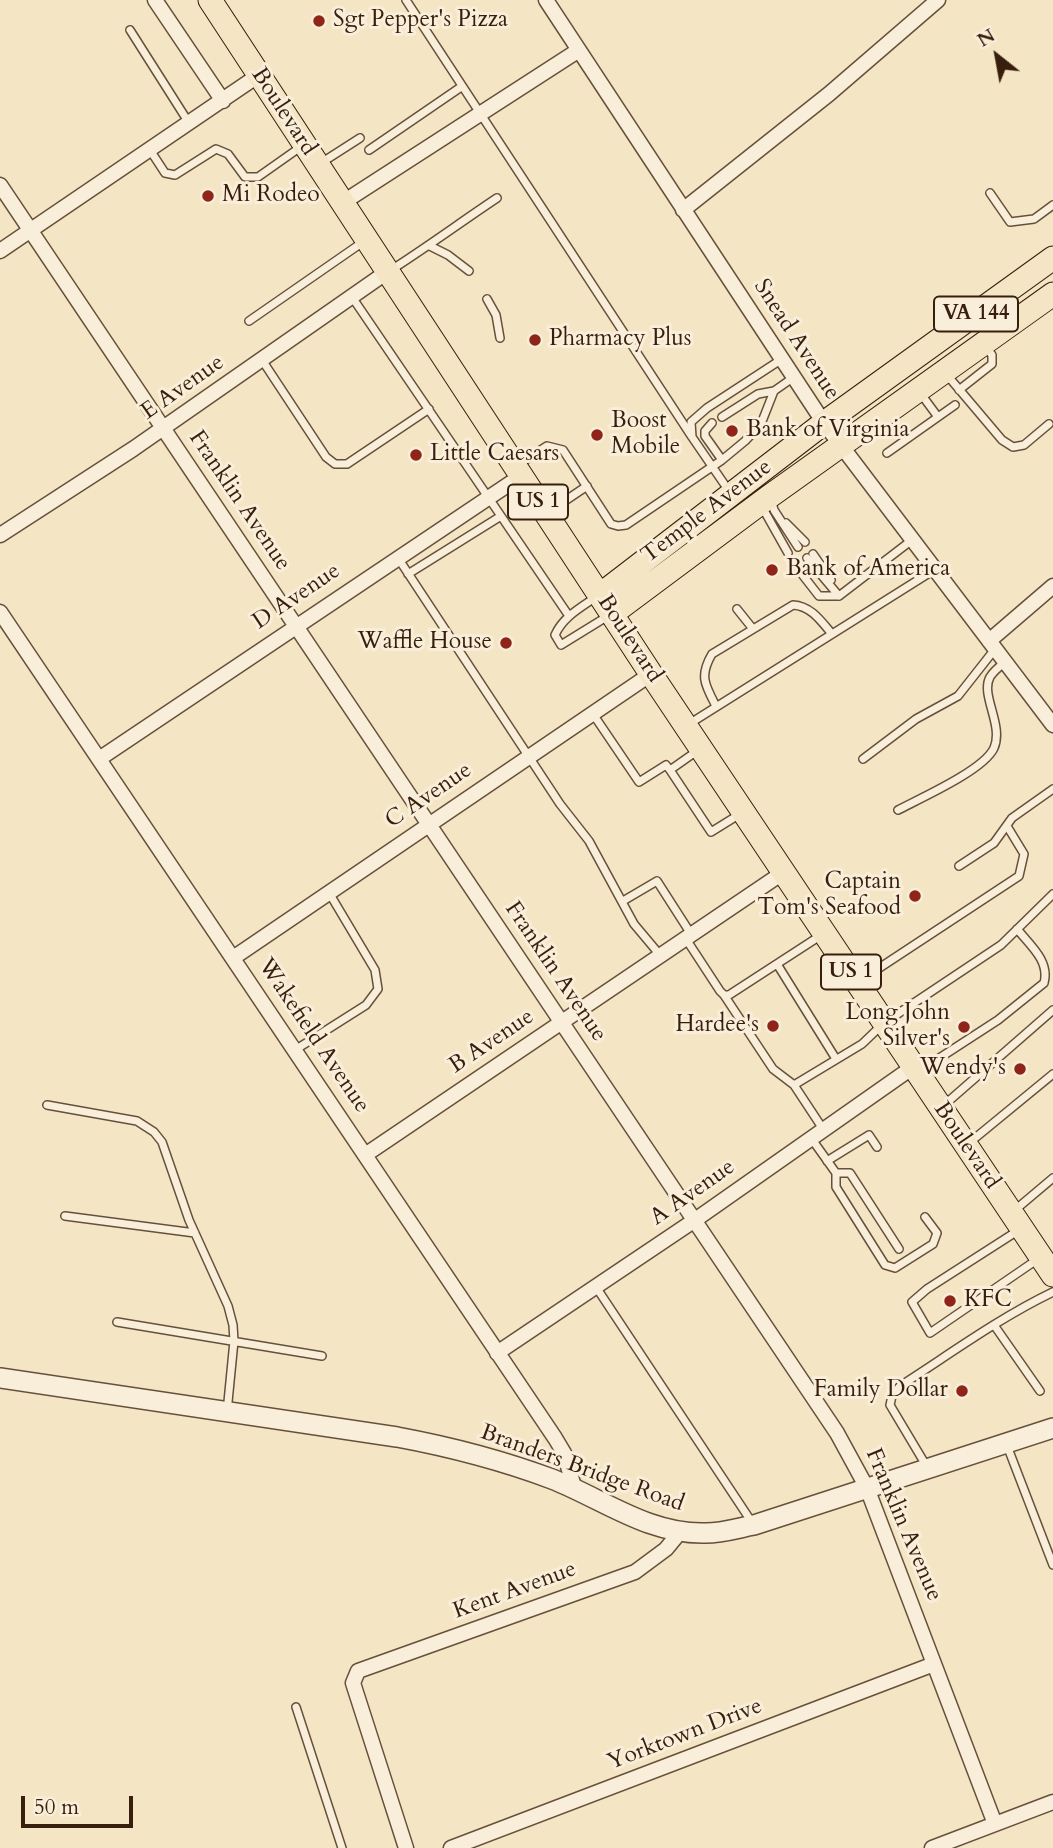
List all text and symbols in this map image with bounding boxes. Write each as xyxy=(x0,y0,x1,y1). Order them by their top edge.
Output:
place label: Sgt Pepper's Pizza xyxy=(333,7,508,35)
marker: Sgt Pepper's Pizza xyxy=(311,13,327,29)
north arrow xyxy=(962,21,1032,91)
text: N xyxy=(972,23,1000,53)
street label: Boulevard xyxy=(244,63,322,161)
place label: Mi Rodeo xyxy=(222,182,320,210)
marker: Mi Rodeo xyxy=(200,188,216,204)
street label: Snead Avenue xyxy=(747,275,845,405)
road number: VA 144 xyxy=(934,296,1018,332)
place label: Pharmacy Plus xyxy=(549,326,692,354)
marker: Pharmacy Plus xyxy=(527,332,543,348)
street label: E Avenue xyxy=(136,349,230,427)
place label: Boost Mobile xyxy=(611,408,680,462)
place label: Bank of Virginia xyxy=(746,417,909,445)
marker: Bank of Virginia xyxy=(724,423,740,439)
street label: Franklin Avenue xyxy=(182,426,296,576)
marker: Boost Mobile xyxy=(589,427,605,443)
place label: Little Caesars xyxy=(430,441,559,469)
marker: Little Caesars xyxy=(408,447,424,463)
street label: Temple Avenue xyxy=(636,454,778,570)
road number: US 1 xyxy=(508,484,568,520)
place label: Bank of America xyxy=(786,556,950,584)
street label: D Avenue xyxy=(248,558,346,636)
marker: Bank of America xyxy=(764,562,780,578)
street label: Boulevard xyxy=(590,590,668,688)
place label: Waffle House xyxy=(357,629,492,657)
marker: Waffle House xyxy=(498,635,514,651)
street label: C Avenue xyxy=(381,757,477,835)
place label: Captain Tom's Seafood xyxy=(757,869,901,923)
marker: Captain Tom's Seafood xyxy=(907,888,923,904)
street label: Franklin Avenue xyxy=(498,897,612,1047)
street label: Wakefield Avenue xyxy=(251,954,375,1118)
road number: US 1 xyxy=(821,954,881,990)
place label: Long John Silver's xyxy=(846,1000,950,1054)
street label: B Avenue xyxy=(444,1004,540,1080)
place label: Hardee's xyxy=(675,1012,759,1040)
marker: Hardee's xyxy=(765,1018,781,1034)
marker: Long John Silver's xyxy=(956,1019,972,1035)
place label: Wendy's xyxy=(920,1055,1006,1083)
marker: Wendy's xyxy=(1012,1061,1028,1077)
street label: Boulevard xyxy=(927,1097,1005,1195)
street label: A Avenue xyxy=(645,1154,741,1232)
place label: KFC xyxy=(964,1287,1012,1315)
marker: KFC xyxy=(942,1293,958,1309)
place label: Family Dollar xyxy=(814,1377,948,1405)
marker: Family Dollar xyxy=(954,1383,970,1399)
street label: Branders Bridge Road xyxy=(476,1419,688,1519)
street label: Franklin Avenue xyxy=(858,1445,948,1605)
street label: Kent Avenue xyxy=(450,1556,580,1626)
street label: Yorktown Drive xyxy=(604,1693,766,1777)
scale bar xyxy=(24,1782,136,1826)
text: 50 m xyxy=(34,1793,79,1822)

